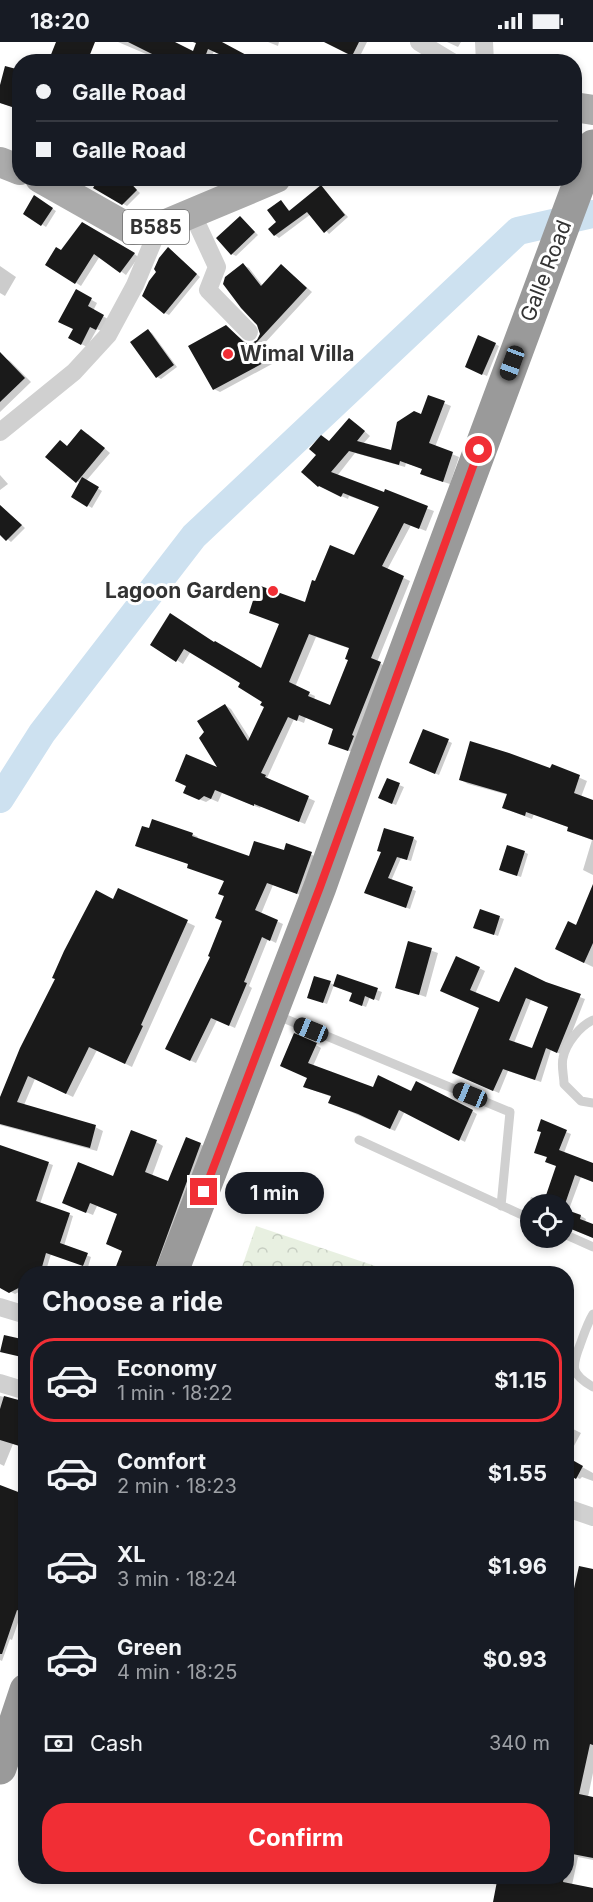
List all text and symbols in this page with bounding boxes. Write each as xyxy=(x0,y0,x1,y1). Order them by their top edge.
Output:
text: 18:20 xyxy=(30,8,90,34)
text: Galle Road xyxy=(72,79,186,105)
text: Galle Road xyxy=(72,137,186,163)
road number: B585 xyxy=(123,210,189,244)
street label: Galle Road xyxy=(515,217,576,325)
place label: Wimal Villa xyxy=(240,341,354,366)
car xyxy=(497,343,527,383)
marker: Wimal Villa xyxy=(221,347,235,361)
route start xyxy=(465,436,492,463)
place label: Lagoon Garden xyxy=(105,578,261,603)
marker: Lagoon Garden xyxy=(266,584,280,598)
car xyxy=(291,1015,331,1045)
car xyxy=(450,1080,490,1110)
callout: 1 min xyxy=(225,1171,324,1213)
route end xyxy=(190,1178,217,1205)
text: 1 min xyxy=(250,1181,299,1205)
map controls xyxy=(520,1194,574,1248)
button: locate xyxy=(520,1194,574,1248)
text: Choose a ride xyxy=(42,1285,223,1318)
icon: car xyxy=(45,1353,99,1407)
text: Economy xyxy=(117,1355,217,1381)
text: $1.15 xyxy=(494,1367,547,1393)
text: 1 min · 18:22 xyxy=(117,1381,233,1405)
icon: car xyxy=(45,1446,99,1500)
text: Comfort xyxy=(117,1448,206,1474)
text: $1.55 xyxy=(488,1460,547,1486)
text: 2 min · 18:23 xyxy=(117,1474,237,1498)
icon: car xyxy=(45,1539,99,1593)
text: XL xyxy=(117,1541,146,1567)
text: $1.96 xyxy=(487,1553,547,1579)
text: 3 min · 18:24 xyxy=(117,1567,237,1591)
icon: car xyxy=(45,1632,99,1686)
text: Green xyxy=(117,1634,182,1660)
text: $0.93 xyxy=(483,1646,547,1672)
text: 4 min · 18:25 xyxy=(117,1660,237,1684)
icon: cash xyxy=(42,1727,75,1760)
text: Cash xyxy=(90,1730,143,1756)
text: 340 m xyxy=(489,1731,550,1755)
button: Confirm xyxy=(42,1803,550,1872)

